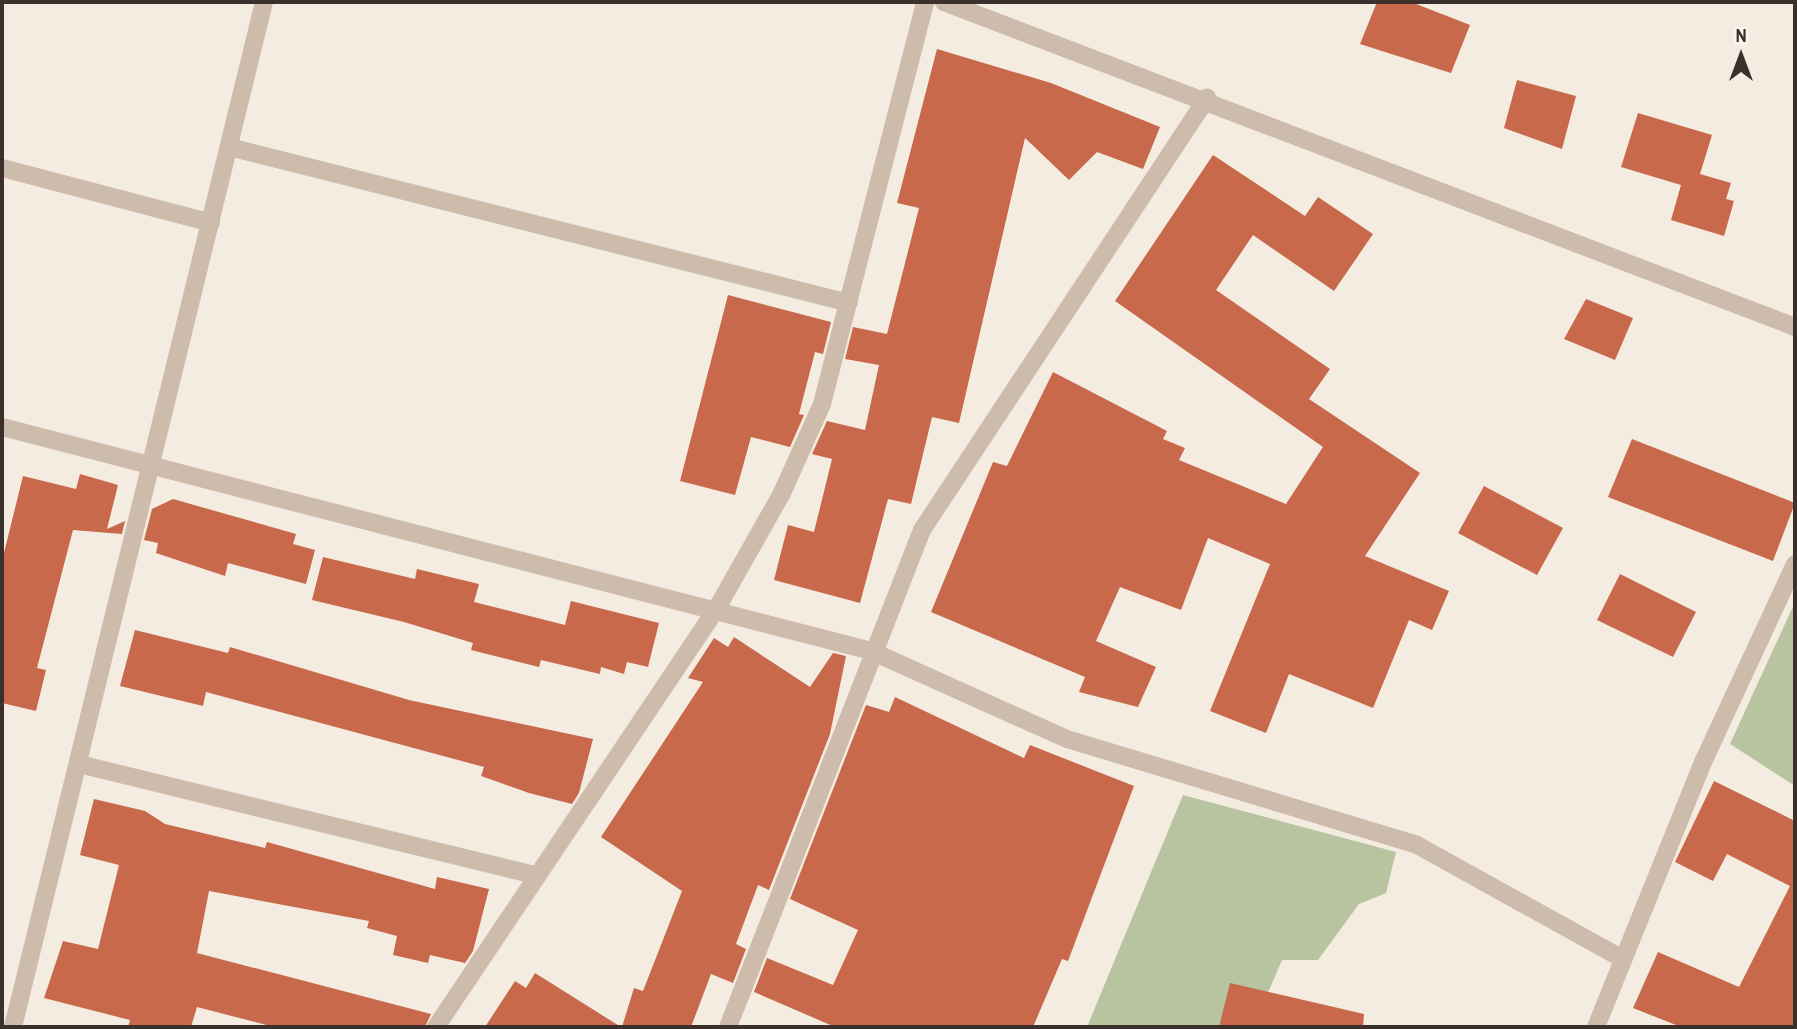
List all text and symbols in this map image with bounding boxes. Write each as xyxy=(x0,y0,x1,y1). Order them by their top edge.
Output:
north arrow xyxy=(1706,21,1776,91)
text: N xyxy=(1735,22,1747,48)

